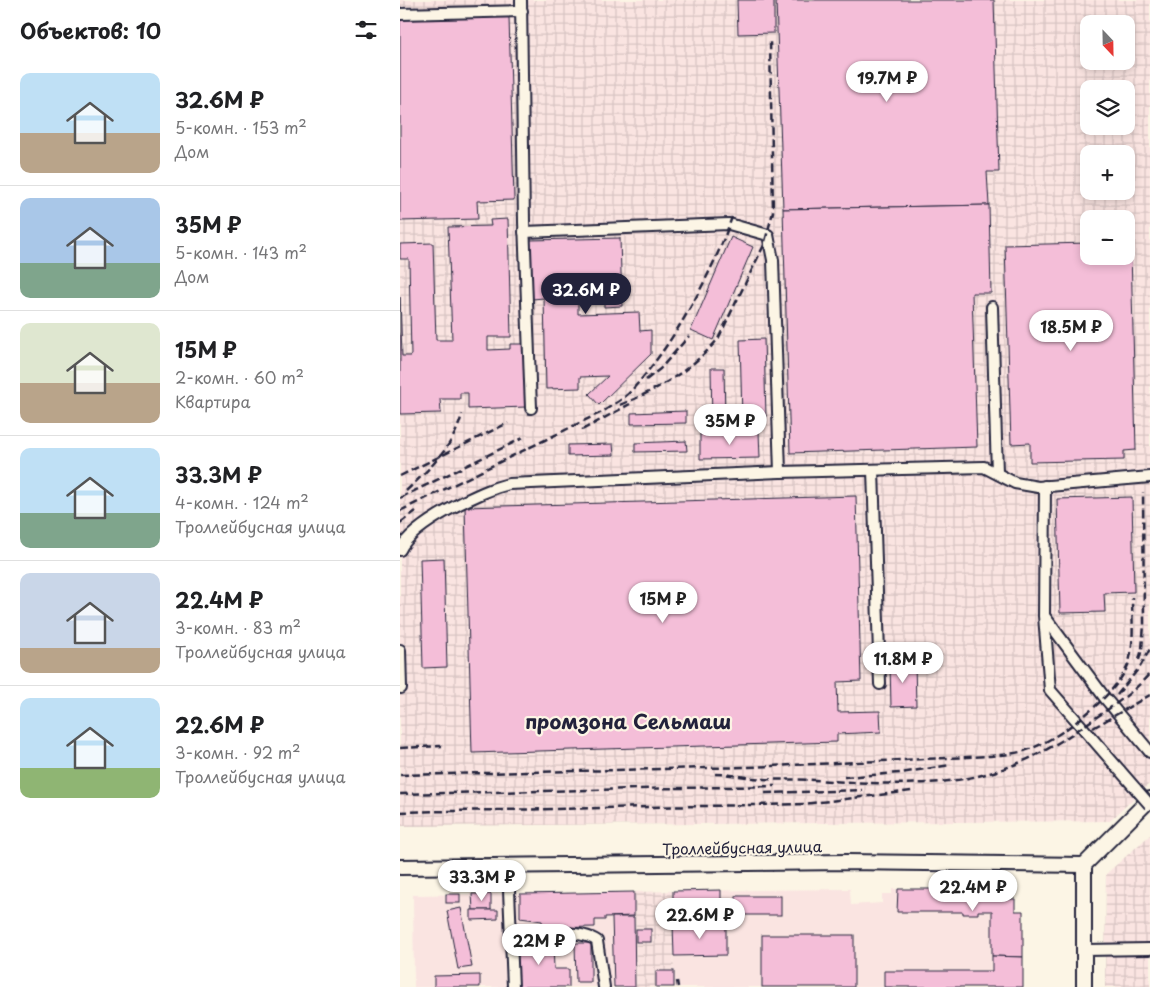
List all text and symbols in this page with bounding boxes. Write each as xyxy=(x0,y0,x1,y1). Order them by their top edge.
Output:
text: Объектов: 10 xyxy=(20,14,161,46)
north arrow xyxy=(1080,15,1135,70)
map controls xyxy=(1080,15,1135,265)
icon: filters xyxy=(352,16,380,44)
pin: 19.7M ₽ xyxy=(841,61,933,103)
text: 19.7M ₽ xyxy=(857,65,917,89)
button: layers xyxy=(1080,80,1135,135)
text: 32.6M ₽ xyxy=(175,83,264,115)
icon: home xyxy=(60,93,120,153)
text: 5-комн. · 153 m² xyxy=(175,115,307,139)
text: Дом xyxy=(175,139,209,163)
button: + xyxy=(1080,145,1135,200)
text: 35M ₽ xyxy=(175,208,241,240)
button: − xyxy=(1080,210,1135,265)
icon: home xyxy=(60,218,120,278)
text: 5-комн. · 143 m² xyxy=(175,240,307,264)
text: Дом xyxy=(175,264,209,288)
pin: 32.6M ₽ xyxy=(540,272,632,315)
text: 32.6M ₽ xyxy=(552,277,620,301)
pin: 18.5M ₽ xyxy=(1025,310,1117,352)
text: 18.5M ₽ xyxy=(1040,314,1102,338)
text: 15M ₽ xyxy=(175,333,237,365)
icon: home xyxy=(60,343,120,403)
text: 2-комн. · 60 m² xyxy=(175,365,304,389)
text: Квартира xyxy=(175,389,250,413)
pin: 35M ₽ xyxy=(695,404,765,446)
text: 35M ₽ xyxy=(705,408,755,432)
text: 33.3M ₽ xyxy=(175,458,262,490)
icon: home xyxy=(60,468,120,528)
text: 4-комн. · 124 m² xyxy=(175,490,309,514)
text: Троллейбусная улица xyxy=(175,514,346,538)
pin: 15M ₽ xyxy=(628,582,698,624)
text: 22.4M ₽ xyxy=(175,583,263,615)
text: 15M ₽ xyxy=(639,586,687,610)
icon: home xyxy=(60,593,120,653)
text: 3-комн. · 83 m² xyxy=(175,615,301,639)
text: Троллейбусная улица xyxy=(175,639,346,663)
pin: 11.8M ₽ xyxy=(857,642,949,684)
text: 11.8M ₽ xyxy=(874,646,932,670)
district label: промзона Сельмаш xyxy=(525,706,731,736)
text: 22.6M ₽ xyxy=(175,708,264,740)
icon: home xyxy=(60,718,120,778)
text: 3-комн. · 92 m² xyxy=(175,740,300,764)
text: Троллейбусная улица xyxy=(175,764,346,788)
street label: Троллейбусная улица xyxy=(662,834,823,860)
pin: 33.3M ₽ xyxy=(436,860,528,902)
text: 33.3M ₽ xyxy=(449,864,515,888)
pin: 22.4M ₽ xyxy=(927,870,1019,912)
text: 22.4M ₽ xyxy=(939,874,1007,898)
pin: 22.6M ₽ xyxy=(654,898,746,940)
text: 22.6M ₽ xyxy=(666,902,734,926)
pin: 22M ₽ xyxy=(504,924,574,966)
text: 22M ₽ xyxy=(513,928,565,952)

